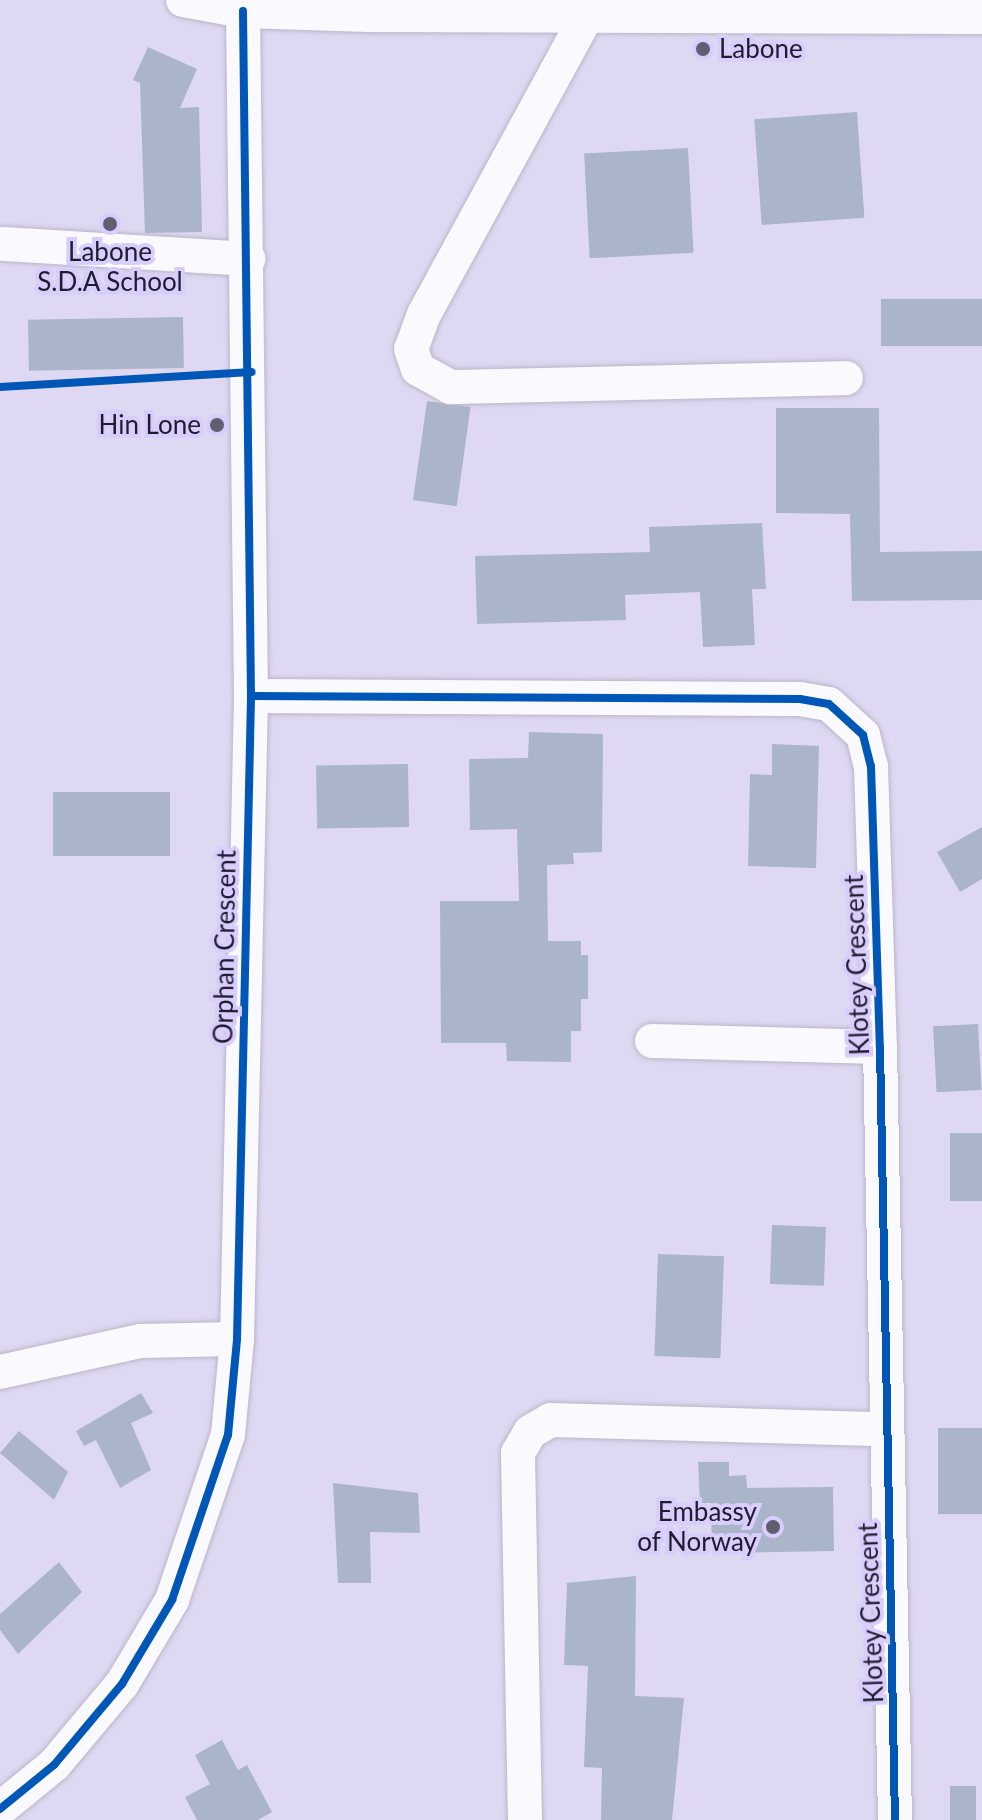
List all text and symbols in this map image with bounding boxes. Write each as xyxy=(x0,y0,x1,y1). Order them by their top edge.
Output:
place label: Labone xyxy=(719,33,803,65)
marker: Labone xyxy=(694,40,712,58)
marker: Labone S.D.A School xyxy=(101,215,119,233)
place label: Labone S.D.A School xyxy=(37,236,183,298)
place label: Hin Lone xyxy=(99,409,201,441)
marker: Hin Lone xyxy=(208,416,226,434)
street label: Orphan Crescent xyxy=(208,850,242,1044)
street label: Klotey Crescent xyxy=(838,874,876,1056)
place label: Embassy of Norway xyxy=(637,1496,757,1558)
marker: Embassy of Norway xyxy=(764,1518,782,1536)
street label: Klotey Crescent xyxy=(852,1522,890,1704)

